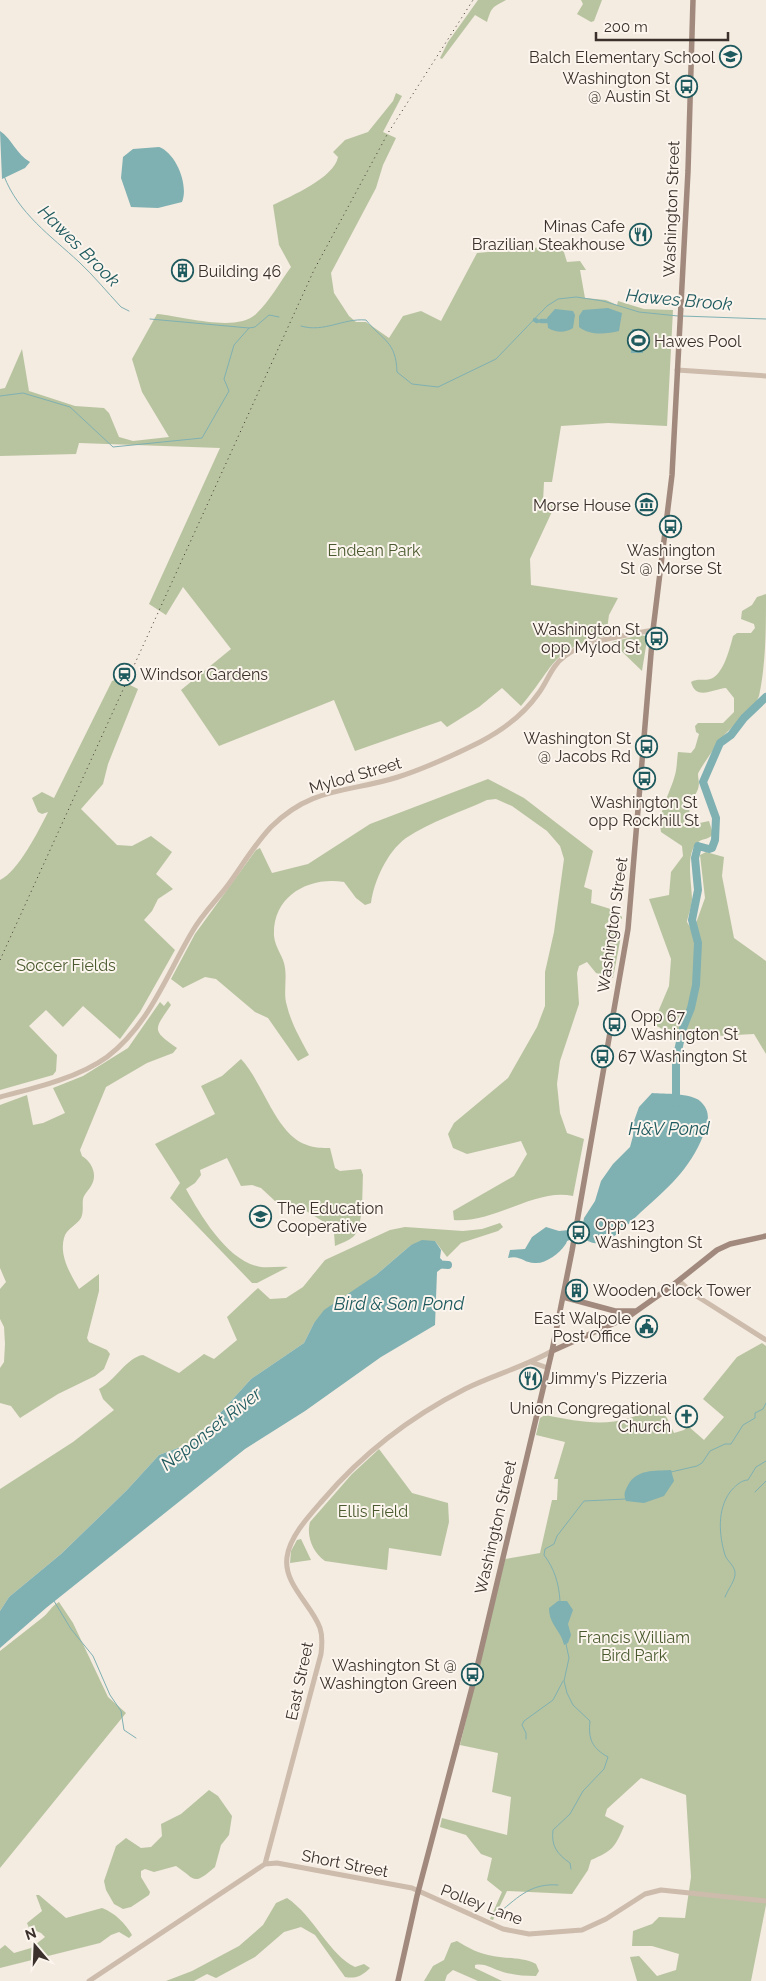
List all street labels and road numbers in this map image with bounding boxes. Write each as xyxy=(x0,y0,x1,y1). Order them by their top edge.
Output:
street label: Washington Street xyxy=(660,140,683,278)
street label: Mylod Street xyxy=(307,753,404,798)
street label: Washington Street xyxy=(594,855,632,994)
street label: Washington Street xyxy=(471,1458,520,1596)
street label: East Street xyxy=(282,1639,317,1722)
street label: Short Street xyxy=(300,1846,391,1881)
street label: Polley Lane xyxy=(438,1880,525,1929)

